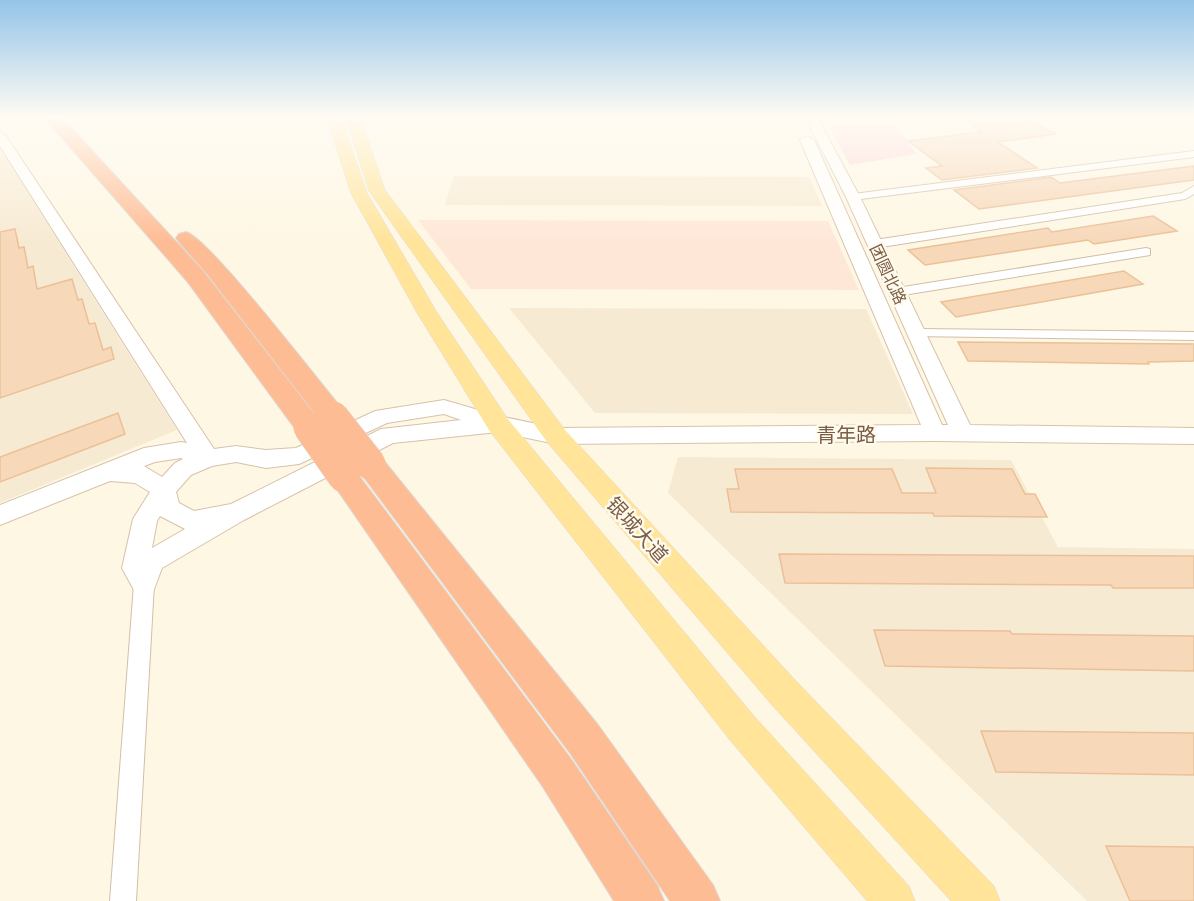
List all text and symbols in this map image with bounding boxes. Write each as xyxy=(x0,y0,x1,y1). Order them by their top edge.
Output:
street label: 团圆北路 xyxy=(867,241,911,307)
street label: 青年路 xyxy=(816,422,876,446)
street label: 银城大道 xyxy=(602,491,674,567)

